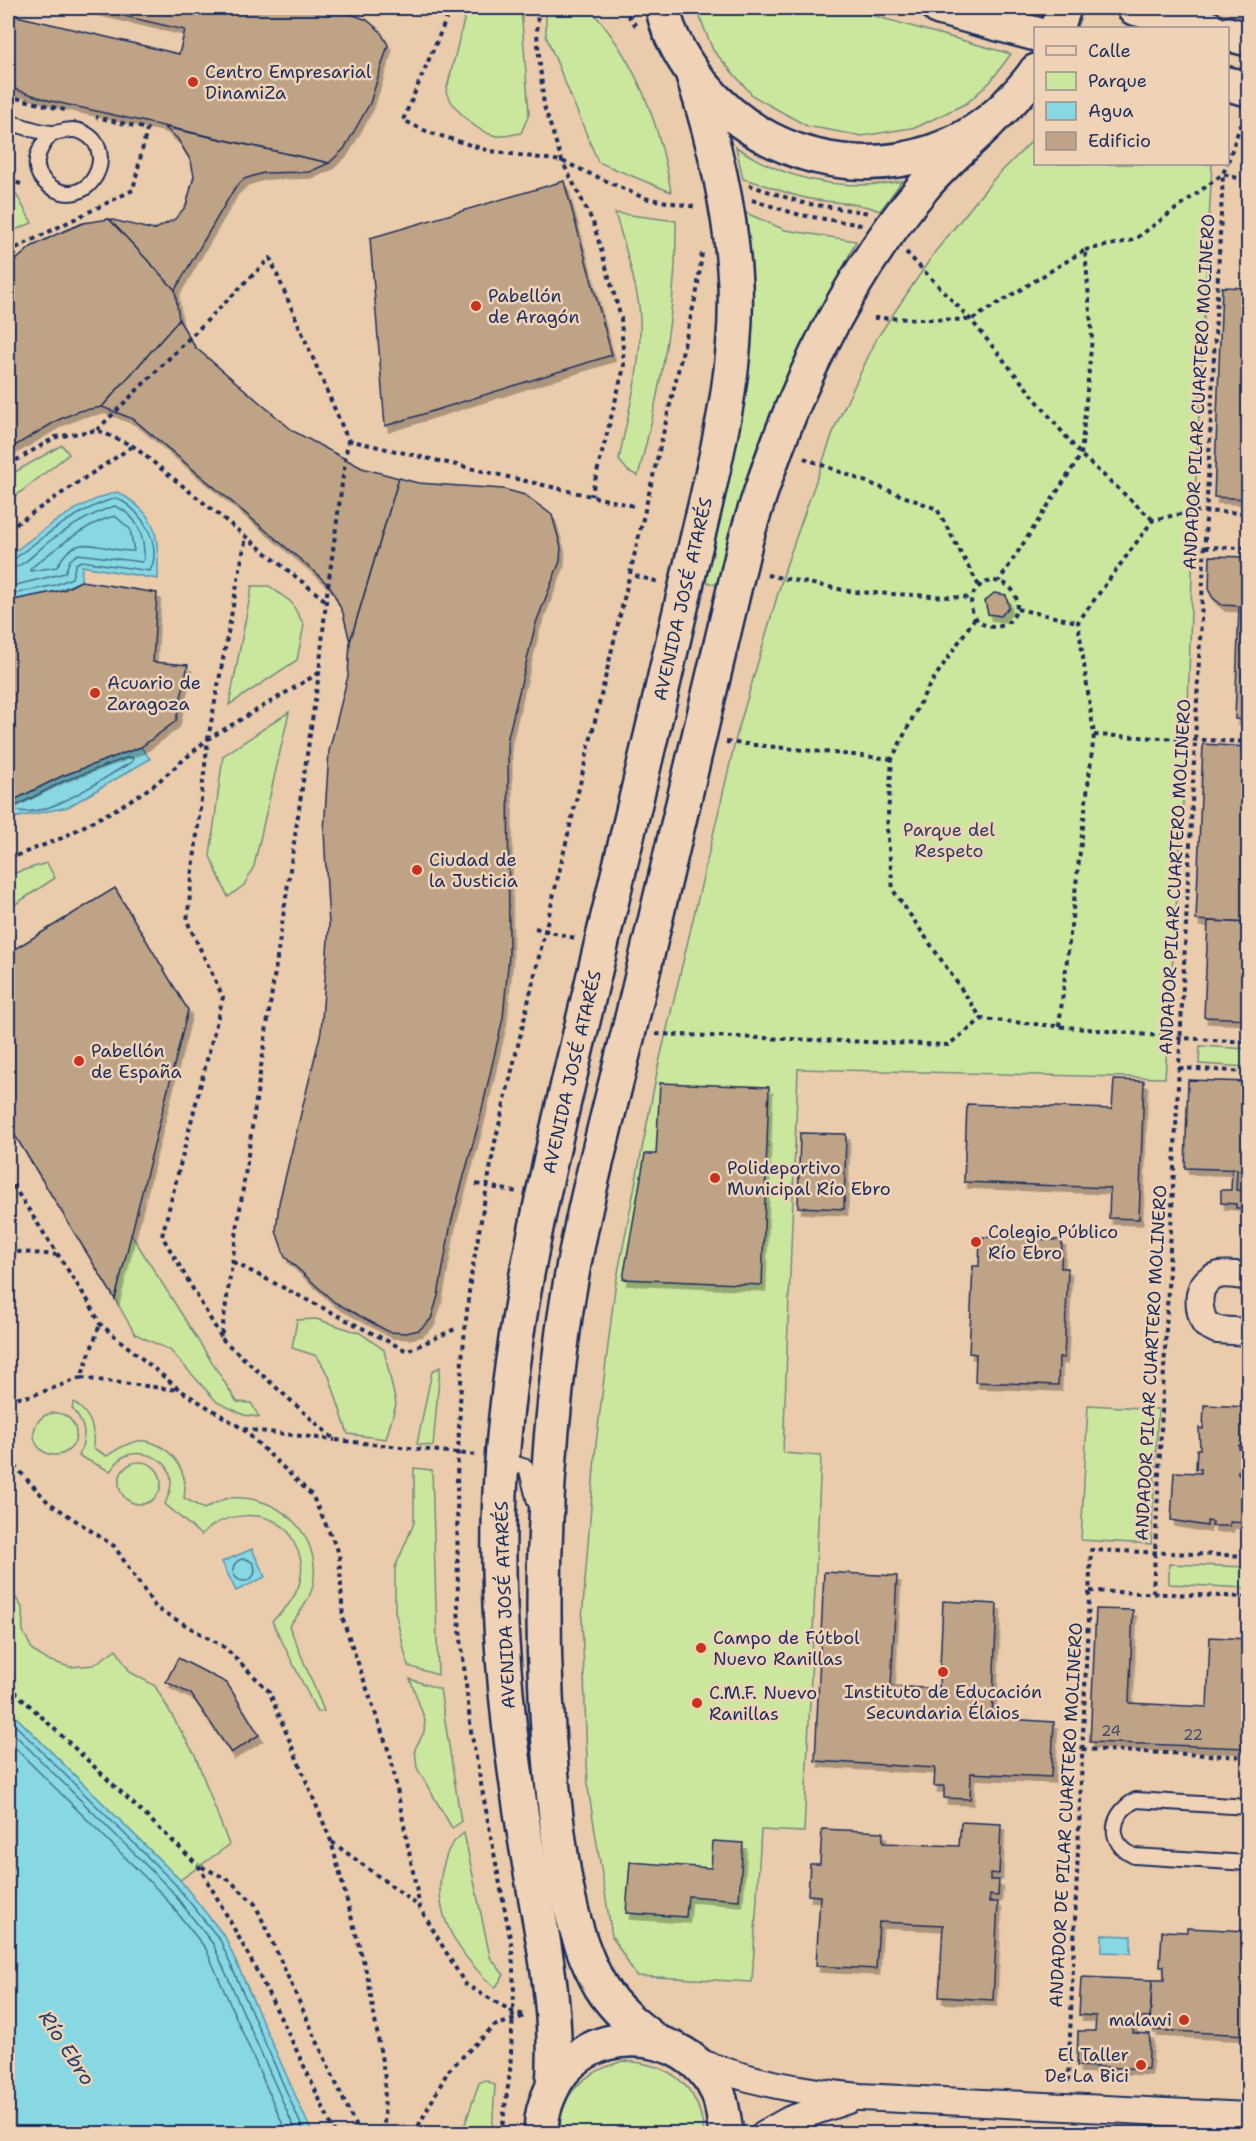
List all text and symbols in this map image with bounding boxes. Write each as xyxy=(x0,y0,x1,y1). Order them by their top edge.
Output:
legend xyxy=(1034,27,1229,165)
text: Calle xyxy=(1088,39,1131,63)
place label: Centro Empresarial DinamiZa xyxy=(205,60,372,105)
text: Parque xyxy=(1088,69,1147,93)
marker: Centro Empresarial DinamiZa xyxy=(186,75,200,89)
text: Agua xyxy=(1088,99,1133,123)
text: Edificio xyxy=(1088,129,1151,153)
street label: ANDADOR PILAR CUARTERO MOLINERO xyxy=(1178,213,1220,571)
place label: Pabellón de Aragón xyxy=(488,284,579,329)
marker: Pabellón de Aragón xyxy=(469,299,483,313)
street label: AVENIDA JOSÉ ATARÉS xyxy=(648,495,718,703)
place label: Acuario de Zaragoza xyxy=(107,671,201,716)
marker: Acuario de Zaragoza xyxy=(88,686,102,700)
street label: ANDADOR PILAR CUARTERO MOLINERO xyxy=(1154,698,1196,1056)
park label: Parque del Respeto xyxy=(903,818,995,863)
place label: Ciudad de la Justicia xyxy=(429,848,518,893)
marker: Ciudad de la Justicia xyxy=(410,863,424,877)
street label: AVENIDA JOSÉ ATARÉS xyxy=(537,968,607,1176)
place label: Pabellón de España xyxy=(91,1039,182,1084)
marker: Pabellón de España xyxy=(72,1054,86,1068)
place label: Polideportivo Municipal Río Ebro xyxy=(727,1156,891,1201)
marker: Polideportivo Municipal Río Ebro xyxy=(708,1171,722,1185)
street label: ANDADOR PILAR CUARTERO MOLINERO xyxy=(1130,1184,1172,1542)
place label: Colegio Público Río Ebro xyxy=(988,1220,1118,1265)
marker: Colegio Público Río Ebro xyxy=(969,1235,983,1249)
street label: AVENIDA JOSÉ ATARÉS xyxy=(489,1501,521,1709)
street label: ANDADOR DE PILAR CUARTERO MOLINERO xyxy=(1044,1622,1088,2008)
place label: Campo de Fútbol Nuevo Ranillas xyxy=(713,1626,860,1671)
marker: Campo de Fútbol Nuevo Ranillas xyxy=(694,1641,708,1655)
marker: Instituto de Educación Secundaria Élaios xyxy=(936,1665,950,1679)
place label: Instituto de Educación Secundaria Élaios xyxy=(844,1680,1042,1725)
place label: C.M.F. Nuevo Ranillas xyxy=(709,1681,817,1726)
marker: C.M.F. Nuevo Ranillas xyxy=(690,1696,704,1710)
house number: 24 xyxy=(1101,1721,1121,1741)
house number: 22 xyxy=(1183,1725,1203,1745)
water label: Río Ebro xyxy=(33,2006,101,2090)
place label: malawi xyxy=(1109,2008,1172,2032)
marker: malawi xyxy=(1177,2013,1191,2027)
place label: El Taller De La Bici xyxy=(1045,2043,1129,2088)
marker: El Taller De La Bici xyxy=(1134,2058,1148,2072)

